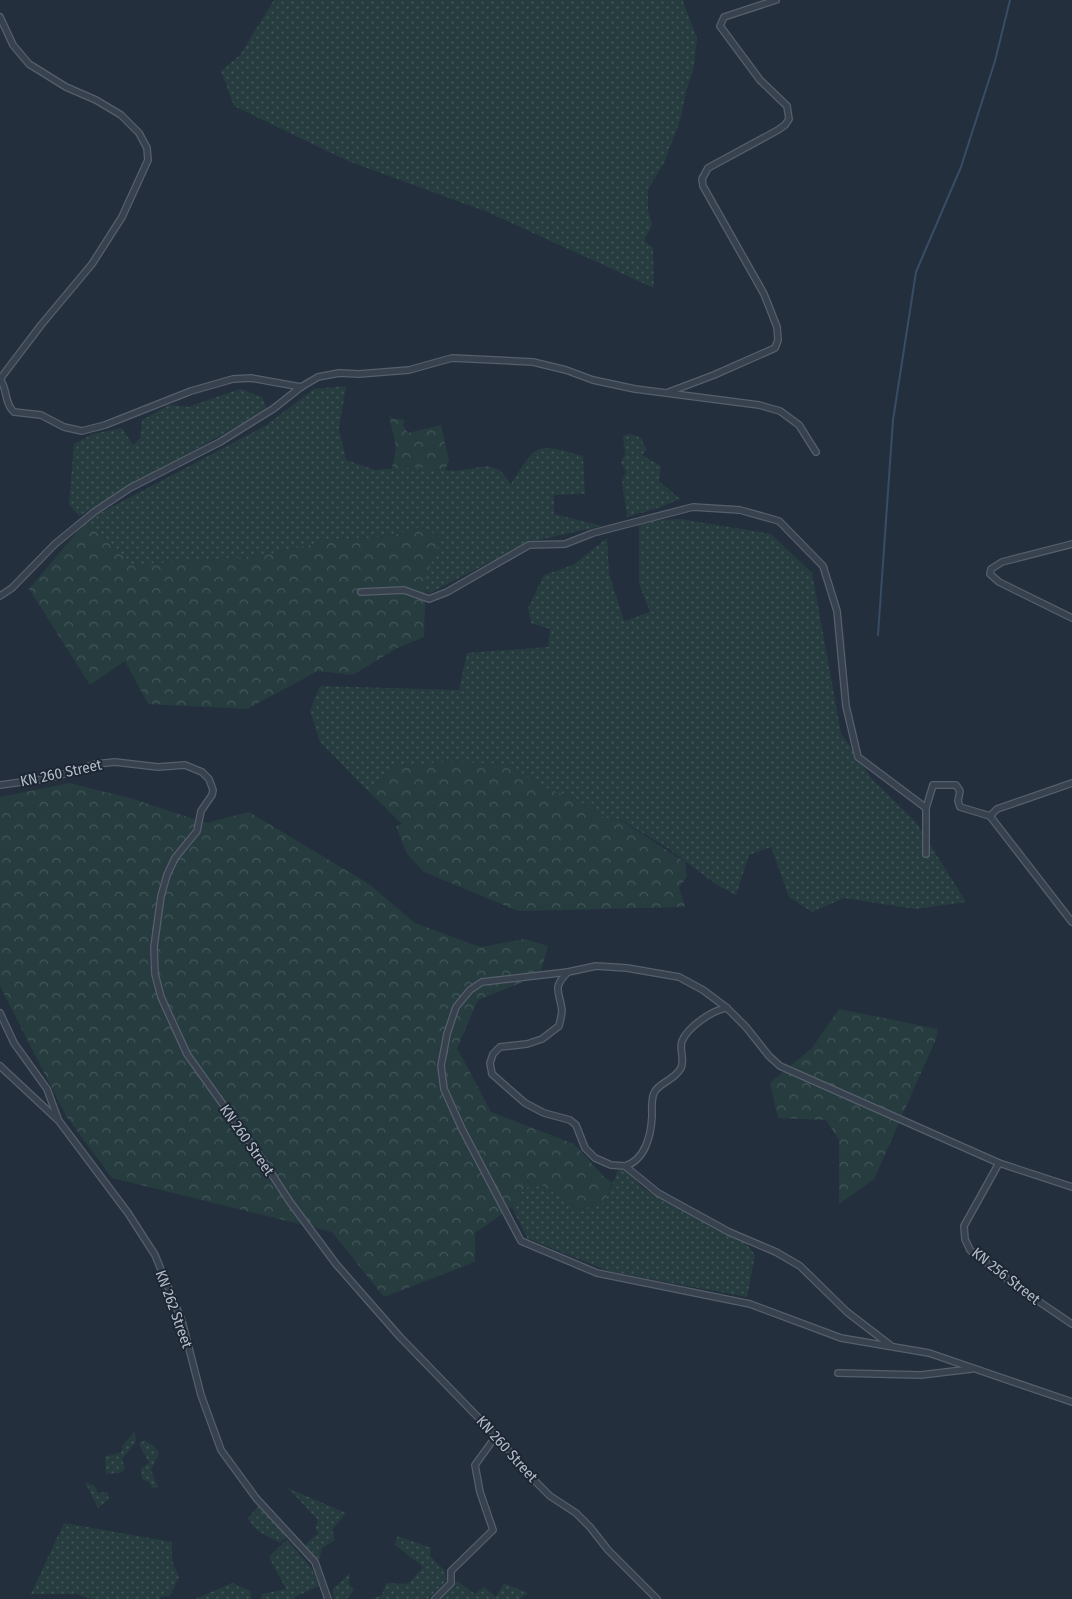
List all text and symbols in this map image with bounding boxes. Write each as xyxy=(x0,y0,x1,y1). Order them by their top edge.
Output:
street label: KN 260 Street xyxy=(19,756,103,790)
street label: KN 260 Street xyxy=(216,1101,278,1179)
street label: KN 256 Street xyxy=(968,1244,1044,1308)
street label: KN 262 Street xyxy=(152,1268,196,1350)
street label: KN 260 Street xyxy=(473,1412,541,1486)

